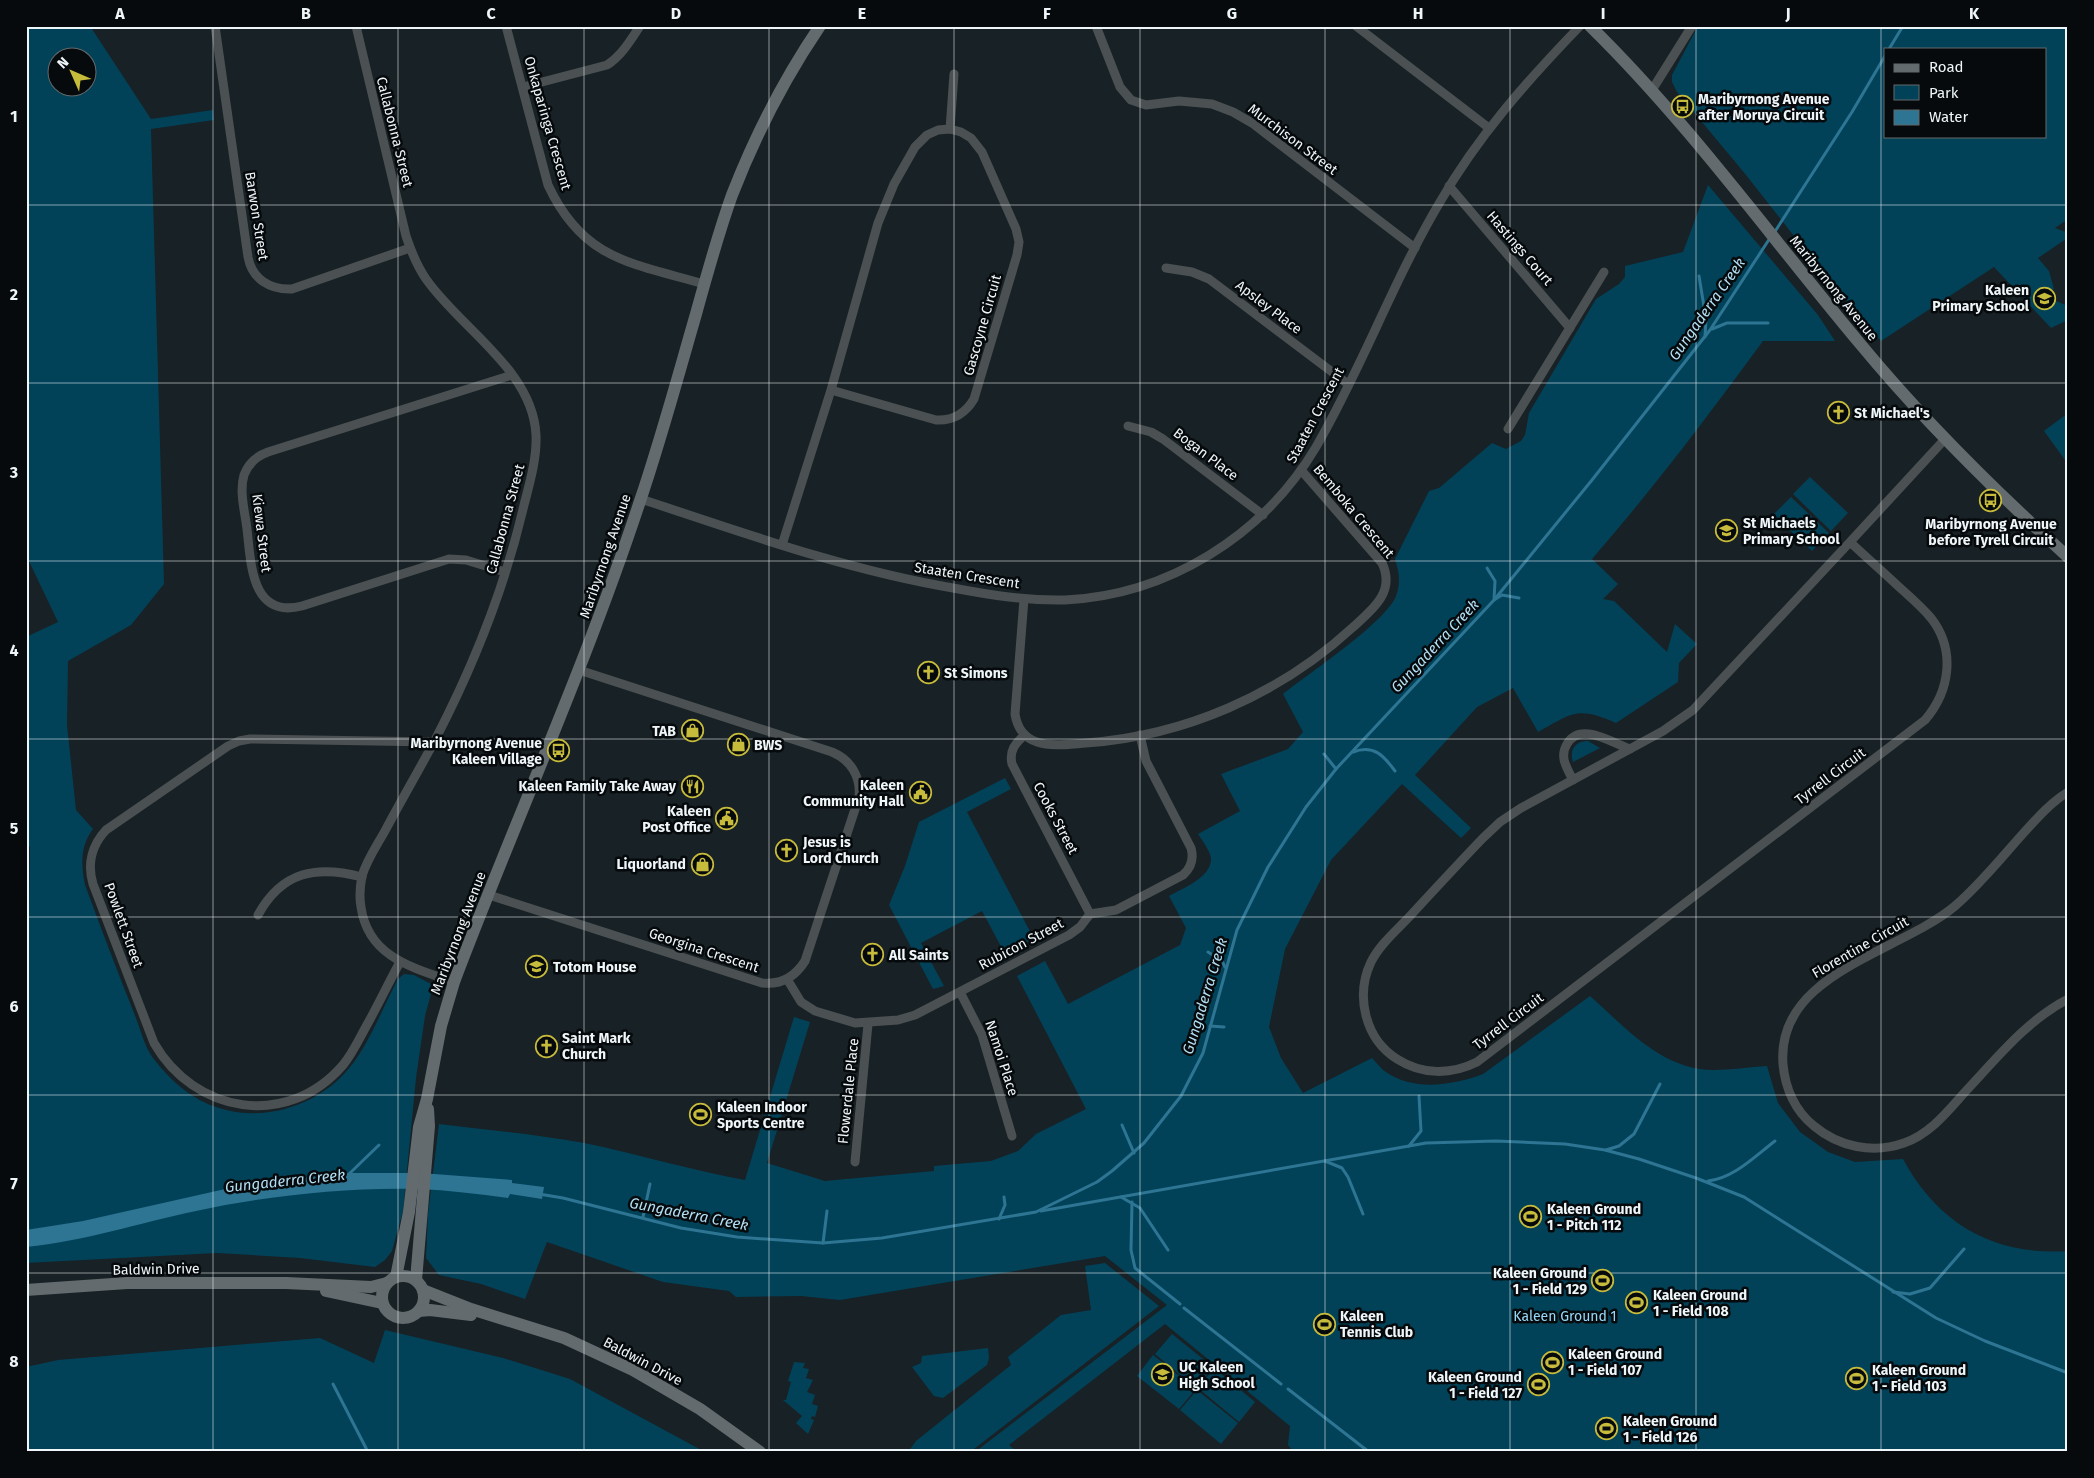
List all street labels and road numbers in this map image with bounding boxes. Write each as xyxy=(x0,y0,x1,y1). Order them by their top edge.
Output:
street label: Onkaparinga Crescent xyxy=(520,54,575,193)
street label: Callabonna Street xyxy=(373,75,417,190)
street label: Murchison Street xyxy=(1245,100,1341,179)
street label: Barwon Street xyxy=(241,170,272,263)
street label: Hastings Court xyxy=(1483,208,1557,290)
street label: Maribyrnong Avenue xyxy=(1786,232,1881,344)
street label: Gascoyne Circuit xyxy=(960,272,1005,378)
street label: Apsley Place xyxy=(1232,277,1305,338)
street label: Staaten Crescent xyxy=(1283,364,1348,466)
street label: Bogan Place xyxy=(1170,424,1242,484)
street label: Callabonna Street xyxy=(483,461,529,576)
street label: Bemboka Crescent xyxy=(1310,461,1398,562)
street label: Maribyrnong Avenue xyxy=(576,492,635,621)
street label: Kiewa Street xyxy=(248,493,275,574)
street label: Staaten Crescent xyxy=(913,559,1022,592)
street label: Tyrrell Circuit xyxy=(1792,744,1870,808)
street label: Cooks Street xyxy=(1029,779,1082,858)
street label: Maribyrnong Avenue xyxy=(427,869,490,997)
street label: Powlett Street xyxy=(100,880,147,971)
street label: Florentine Circuit xyxy=(1809,912,1912,982)
street label: Rubicon Street xyxy=(976,915,1067,974)
street label: Georgina Crescent xyxy=(647,925,762,977)
street label: Tyrrell Circuit xyxy=(1470,989,1548,1053)
street label: Namoi Place xyxy=(981,1018,1022,1098)
street label: Flowerdale Place xyxy=(834,1037,863,1145)
street label: Baldwin Drive xyxy=(112,1260,200,1279)
street label: Baldwin Drive xyxy=(600,1333,685,1389)

